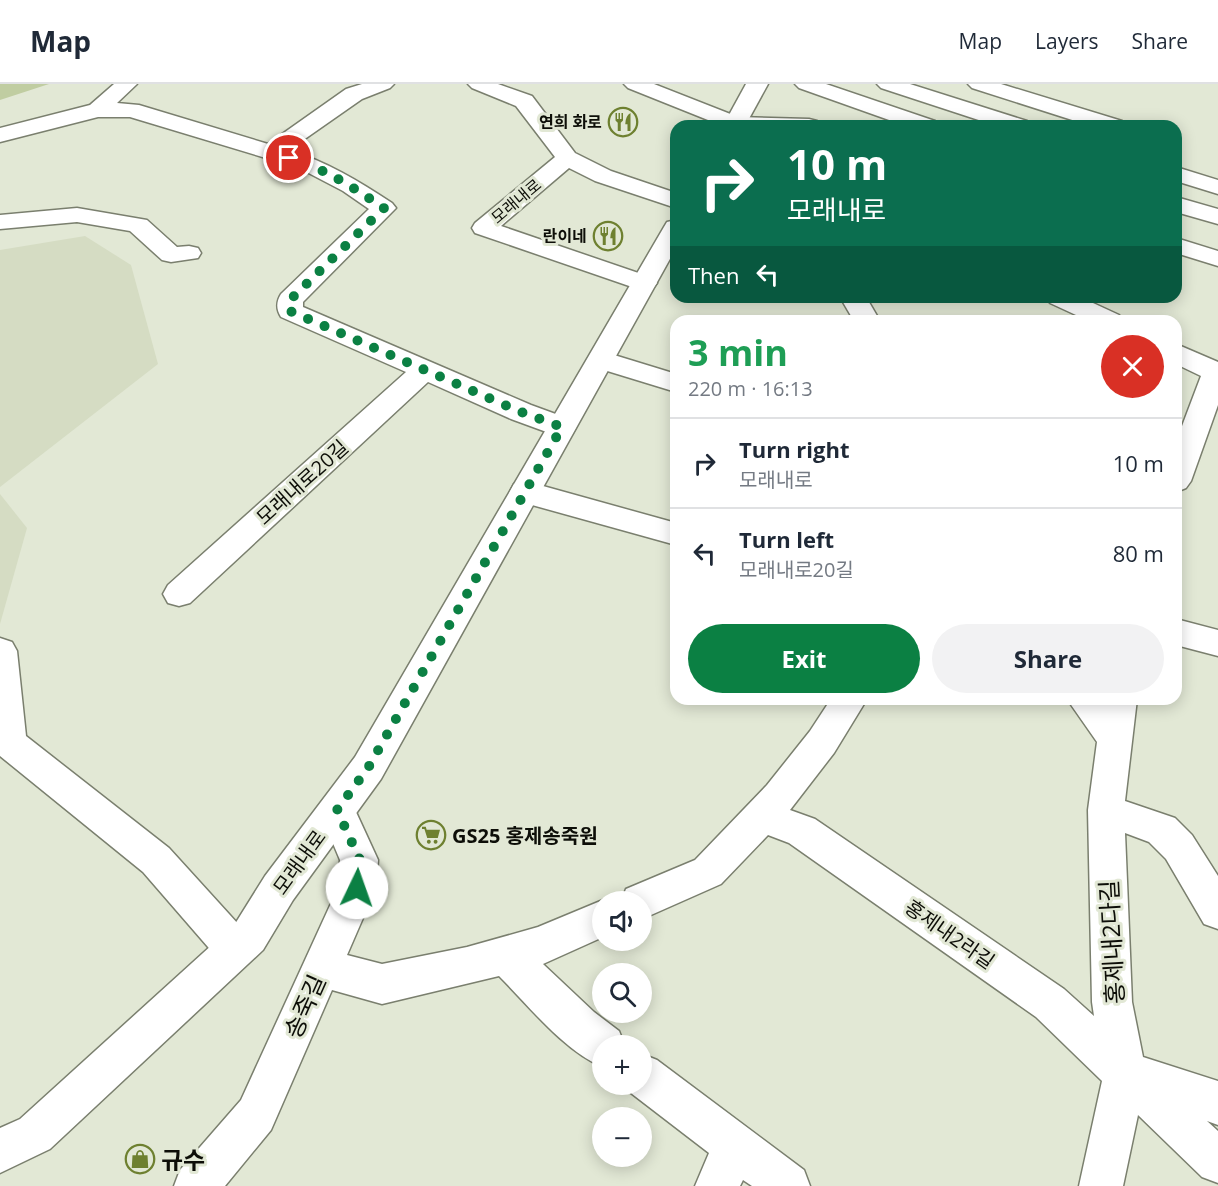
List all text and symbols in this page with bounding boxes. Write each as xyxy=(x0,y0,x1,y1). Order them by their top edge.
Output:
text: Map xyxy=(30,22,91,60)
text: Map xyxy=(959,27,1002,55)
text: Layers xyxy=(1035,27,1099,55)
text: Share xyxy=(1132,27,1188,55)
restaurant icon: 연희 화로 xyxy=(607,106,639,138)
place label: 연희 화로 xyxy=(539,111,602,133)
pin xyxy=(263,132,314,183)
text: 10 m xyxy=(787,135,887,192)
icon: arrive xyxy=(272,141,305,174)
icon: right xyxy=(688,144,766,222)
street label: 모래내로 xyxy=(486,173,546,228)
text: 모래내로 xyxy=(787,191,886,228)
restaurant icon: 란이네 xyxy=(592,220,624,252)
place label: 란이네 xyxy=(543,225,587,247)
icon: left xyxy=(751,258,784,291)
text: Then xyxy=(688,260,739,290)
text: 3 min xyxy=(688,328,788,377)
button: close xyxy=(1101,335,1164,398)
text: 220 m · 16:13 xyxy=(688,375,813,402)
street label: 모래내로20길 xyxy=(250,434,354,530)
text: Turn right xyxy=(739,434,850,464)
icon: right xyxy=(688,447,721,480)
text: 10 m xyxy=(1113,448,1164,478)
text: 모래내로 xyxy=(739,466,813,493)
text: Turn left xyxy=(739,524,834,554)
icon: left xyxy=(688,537,721,570)
text: 80 m xyxy=(1113,538,1164,568)
text: 모래내로20길 xyxy=(739,556,854,583)
button: Exit xyxy=(688,624,920,693)
button: Share xyxy=(932,624,1164,693)
supermarket icon: GS25 홍제송죽원 xyxy=(415,819,447,851)
place label: GS25 홍제송죽원 xyxy=(452,822,598,849)
street label: 모래내로 xyxy=(266,824,332,900)
position arrow xyxy=(325,856,389,920)
street label: 홍제내2다길 xyxy=(1091,879,1131,1005)
map controls xyxy=(592,891,652,1167)
button: sound xyxy=(592,891,652,951)
street label: 홍제내2라길 xyxy=(900,893,1000,975)
button: search xyxy=(592,963,652,1023)
street label: 송죽길 xyxy=(275,969,333,1043)
button: + xyxy=(592,1035,652,1095)
button: − xyxy=(592,1107,652,1167)
shop icon: 규수 xyxy=(124,1143,156,1175)
place label: 규수 xyxy=(161,1143,205,1176)

